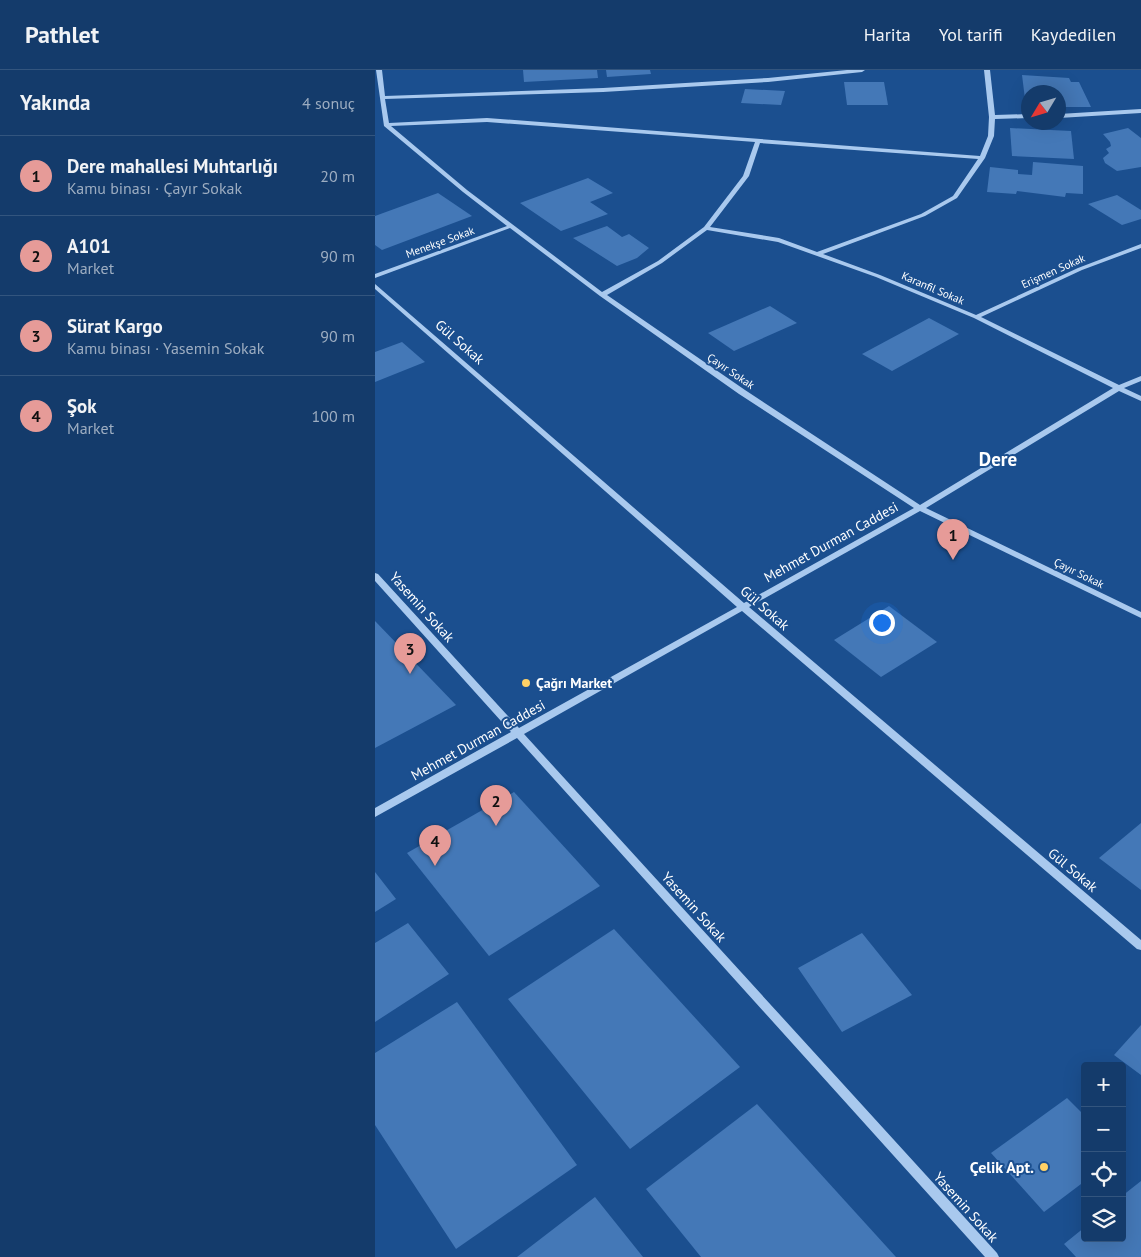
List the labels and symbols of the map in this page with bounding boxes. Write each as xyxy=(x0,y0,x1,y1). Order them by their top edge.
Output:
north arrow xyxy=(1021,85,1066,130)
street label: Menekşe Sokak xyxy=(404,223,477,261)
street label: Erişmen Sokak xyxy=(1019,250,1088,291)
street label: Karanfil Sokak xyxy=(899,268,967,308)
street label: Gül Sokak xyxy=(432,316,488,368)
street label: Çayır Sokak xyxy=(705,350,758,392)
district label: Dere xyxy=(979,447,1017,471)
street label: Mehmet Durman Caddesi xyxy=(761,498,901,586)
pin: 1 xyxy=(937,519,969,560)
street label: Çayır Sokak xyxy=(1052,555,1107,591)
street label: Yasemin Sokak xyxy=(386,568,459,646)
street label: Gül Sokak xyxy=(737,582,793,634)
your location xyxy=(869,610,895,636)
pin: 3 xyxy=(394,633,426,674)
place label: Çağrı Market xyxy=(536,674,612,692)
marker: Çağrı Market xyxy=(520,677,532,689)
street label: Mehmet Durman Caddesi xyxy=(408,696,548,784)
pin: 2 xyxy=(480,785,512,826)
pin: 4 xyxy=(419,825,451,866)
street label: Gül Sokak xyxy=(1045,844,1102,896)
street label: Yasemin Sokak xyxy=(658,868,731,946)
place label: Çelik Apt. xyxy=(970,1157,1034,1177)
marker: Çelik Apt. xyxy=(1038,1161,1050,1173)
street label: Yasemin Sokak xyxy=(930,1168,1003,1246)

